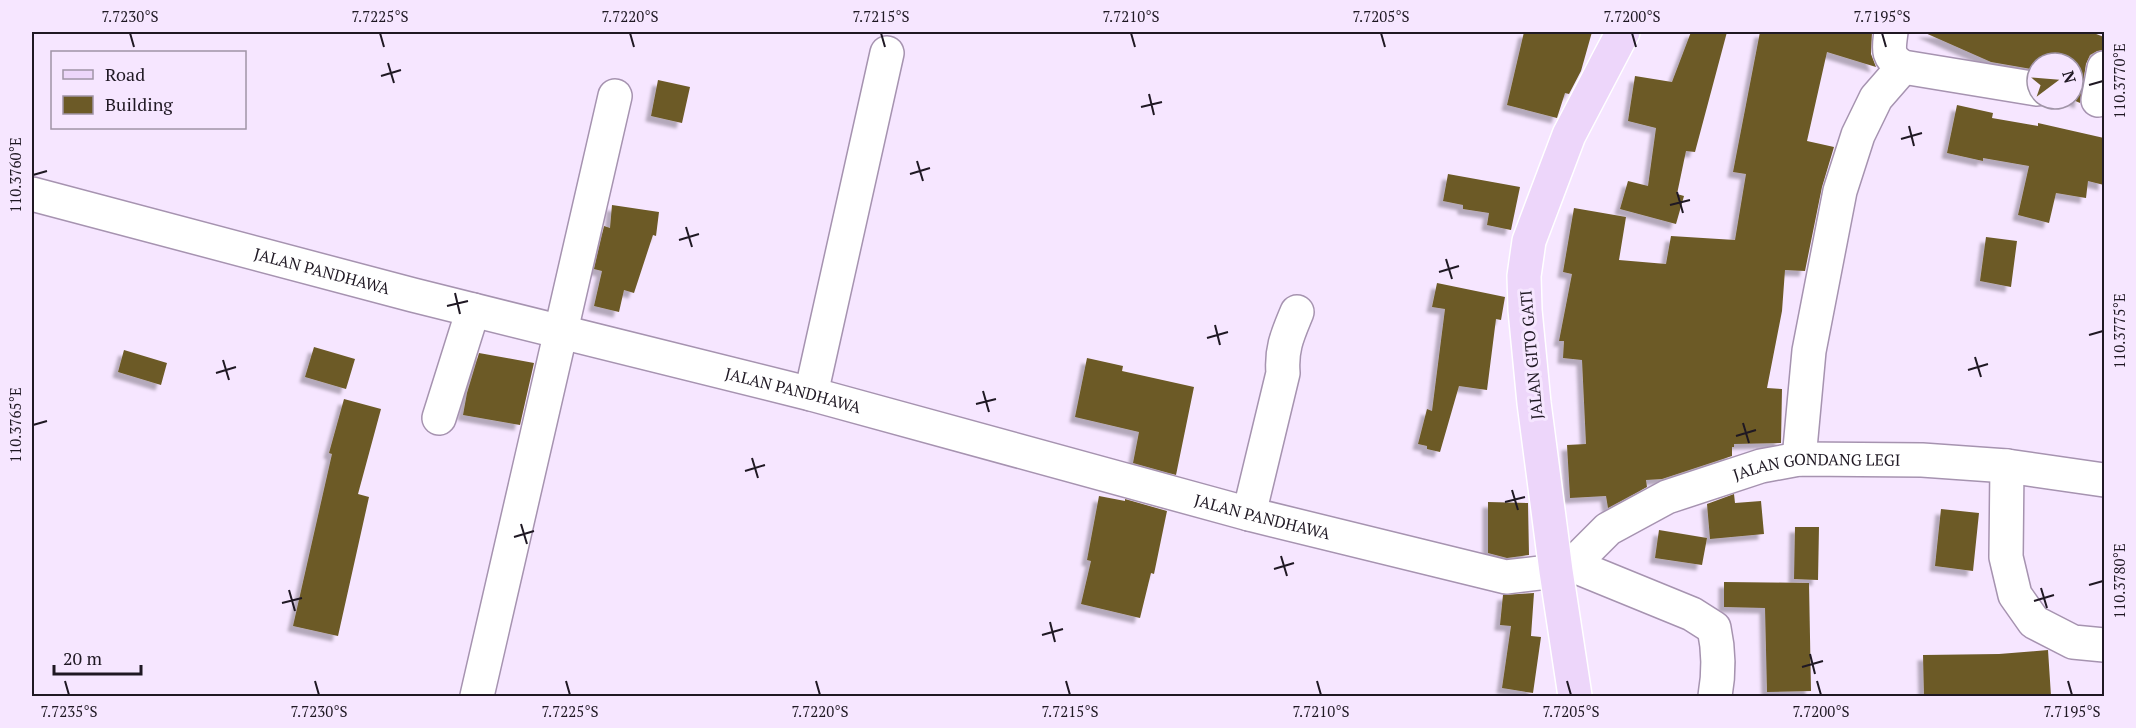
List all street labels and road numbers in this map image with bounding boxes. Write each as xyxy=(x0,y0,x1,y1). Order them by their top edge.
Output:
street label: JALAN PANDHAWA xyxy=(252,242,392,299)
street label: JALAN GITO GATI xyxy=(1514,289,1548,421)
street label: JALAN PANDHAWA xyxy=(723,362,864,418)
street label: JALAN GONDANG LEGI xyxy=(1730,448,1901,486)
street label: JALAN PANDHAWA xyxy=(1192,489,1333,545)

